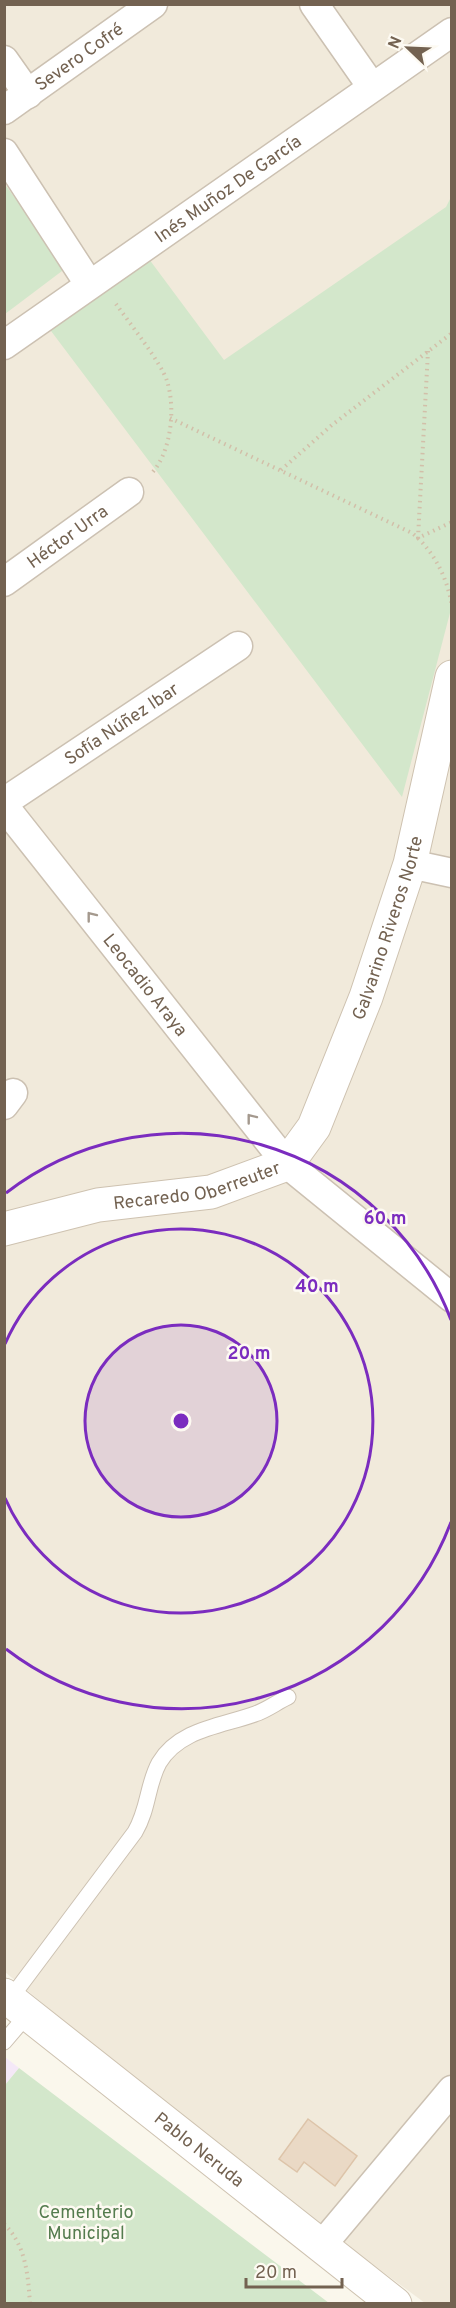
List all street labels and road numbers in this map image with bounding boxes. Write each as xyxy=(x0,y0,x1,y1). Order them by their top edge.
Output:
street label: Severo Cofré xyxy=(31,19,129,97)
street label: Inés Muñoz De García xyxy=(151,131,306,249)
street label: Héctor Urra xyxy=(23,501,113,575)
street label: Sofía Núñez Ibar xyxy=(61,679,184,771)
street label: Galvarino Riveros Norte xyxy=(348,834,429,1024)
street label: Leocadio Araya xyxy=(97,930,192,1042)
street label: Recaredo Oberreuter xyxy=(112,1157,284,1216)
street label: Pablo Neruda xyxy=(149,2108,248,2193)

